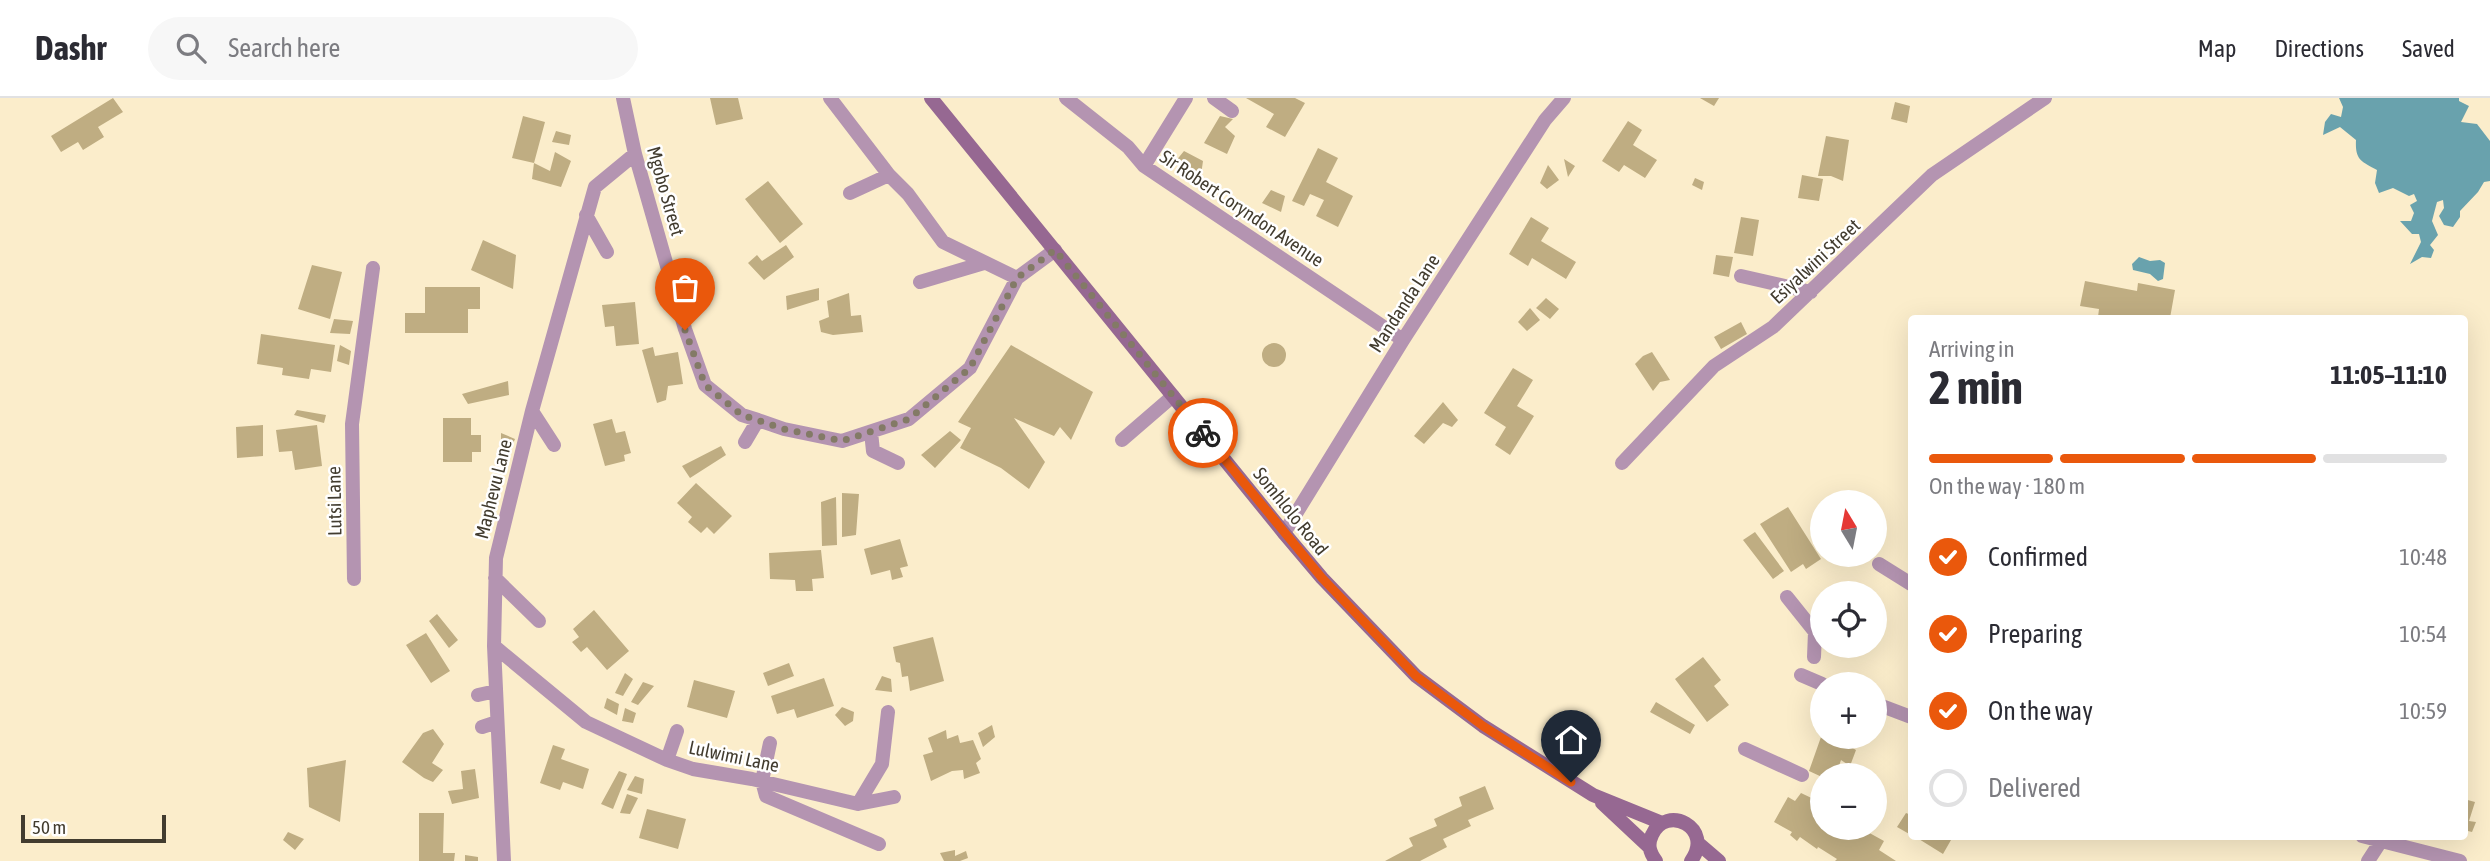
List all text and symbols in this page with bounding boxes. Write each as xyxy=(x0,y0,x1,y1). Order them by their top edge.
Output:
search box xyxy=(148,17,638,80)
text: Dashr xyxy=(35,29,106,67)
icon: search xyxy=(172,29,210,67)
text: Search here xyxy=(228,33,340,63)
text: Map xyxy=(2198,35,2236,62)
text: Directions xyxy=(2274,35,2364,62)
text: Saved xyxy=(2402,35,2455,62)
street label: Mgobo Street xyxy=(643,144,689,238)
street label: Sir Robert Coryndon Avenue xyxy=(1156,145,1328,271)
street label: Esiyalwini Street xyxy=(1766,214,1864,308)
street label: Mandanda Lane xyxy=(1364,250,1444,356)
pin xyxy=(655,258,715,330)
icon: bag xyxy=(666,269,704,307)
text: Arriving in xyxy=(1929,336,2015,362)
text: 11:05–11:10 xyxy=(2330,360,2447,390)
text: 2 min xyxy=(1929,361,2023,414)
courier xyxy=(1168,398,1238,468)
icon: bike xyxy=(1184,414,1222,452)
street label: Maphevu Lane xyxy=(470,437,516,541)
street label: Somhlolo Road xyxy=(1249,463,1333,559)
street label: Lutsi Lane xyxy=(322,466,346,536)
text: On the way · 180 m xyxy=(1929,473,2085,499)
north arrow xyxy=(1810,490,1886,567)
map controls xyxy=(1810,490,1887,840)
icon: check xyxy=(1929,538,1967,576)
text: Confirmed xyxy=(1988,542,2088,572)
text: 10:48 xyxy=(2399,544,2447,570)
button: locate xyxy=(1810,581,1887,658)
icon: check xyxy=(1929,615,1967,653)
text: Preparing xyxy=(1988,619,2082,649)
text: 10:54 xyxy=(2399,621,2447,647)
button: + xyxy=(1810,672,1887,749)
icon: check xyxy=(1929,692,1967,730)
text: On the way xyxy=(1988,696,2093,726)
text: 10:59 xyxy=(2399,698,2447,724)
pin xyxy=(1541,710,1601,782)
icon: home xyxy=(1552,721,1590,759)
street label: Lulwimi Lane xyxy=(687,736,781,776)
button: − xyxy=(1810,763,1887,840)
text: Delivered xyxy=(1988,773,2081,803)
scale bar xyxy=(21,812,166,844)
text: 50 m xyxy=(32,816,66,838)

